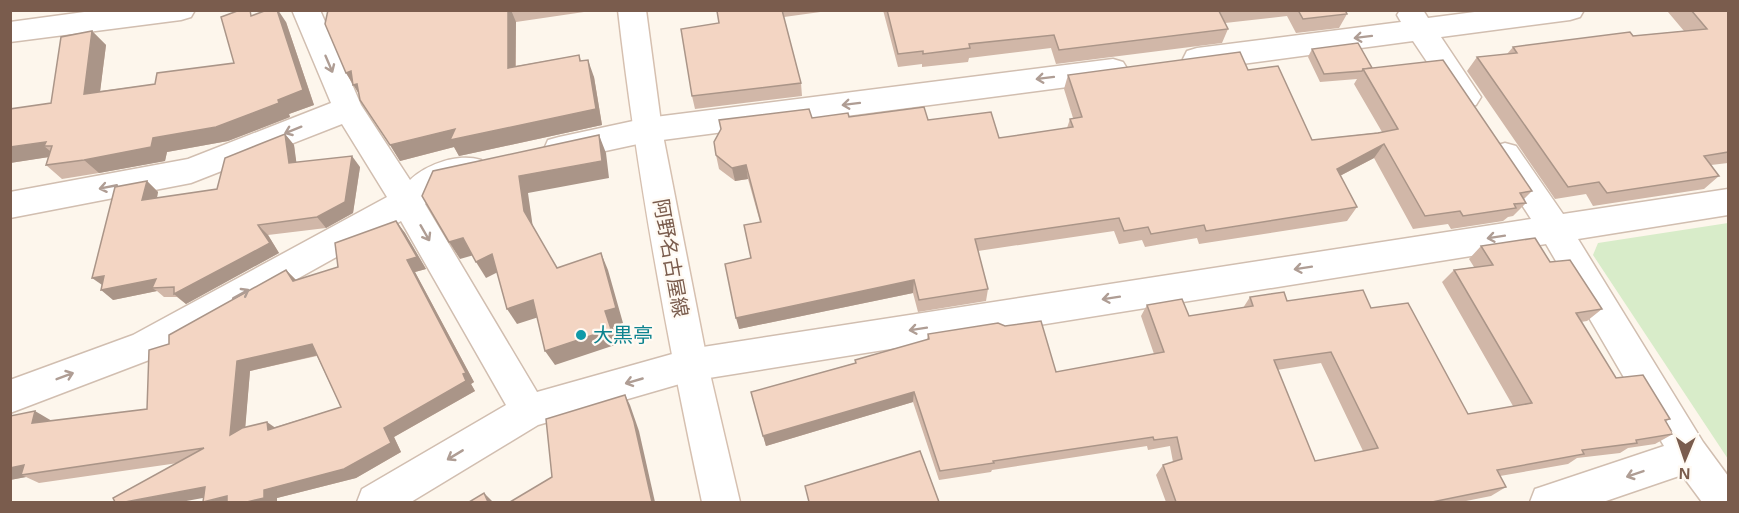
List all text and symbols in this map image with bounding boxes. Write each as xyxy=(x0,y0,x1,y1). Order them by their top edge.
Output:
one-way arrow xyxy=(1353,32,1373,43)
one-way arrow xyxy=(324,55,335,73)
one-way arrow xyxy=(1035,73,1055,84)
one-way arrow xyxy=(842,98,862,109)
one-way arrow xyxy=(285,125,303,136)
one-way arrow xyxy=(98,182,118,193)
street label: 阿野名古屋線 xyxy=(650,197,692,319)
one-way arrow xyxy=(420,224,432,241)
one-way arrow xyxy=(1487,232,1506,243)
one-way arrow xyxy=(1294,262,1314,273)
one-way arrow xyxy=(232,288,250,299)
one-way arrow xyxy=(1101,293,1121,304)
one-way arrow xyxy=(909,323,929,334)
place label: 大黒亭 xyxy=(593,324,653,346)
marker: 大黒亭 xyxy=(574,328,588,342)
one-way arrow xyxy=(55,370,74,381)
one-way arrow xyxy=(625,376,644,387)
north arrow xyxy=(1655,429,1715,489)
one-way arrow xyxy=(447,450,465,461)
text: N xyxy=(1678,465,1691,482)
one-way arrow xyxy=(1626,469,1645,480)

